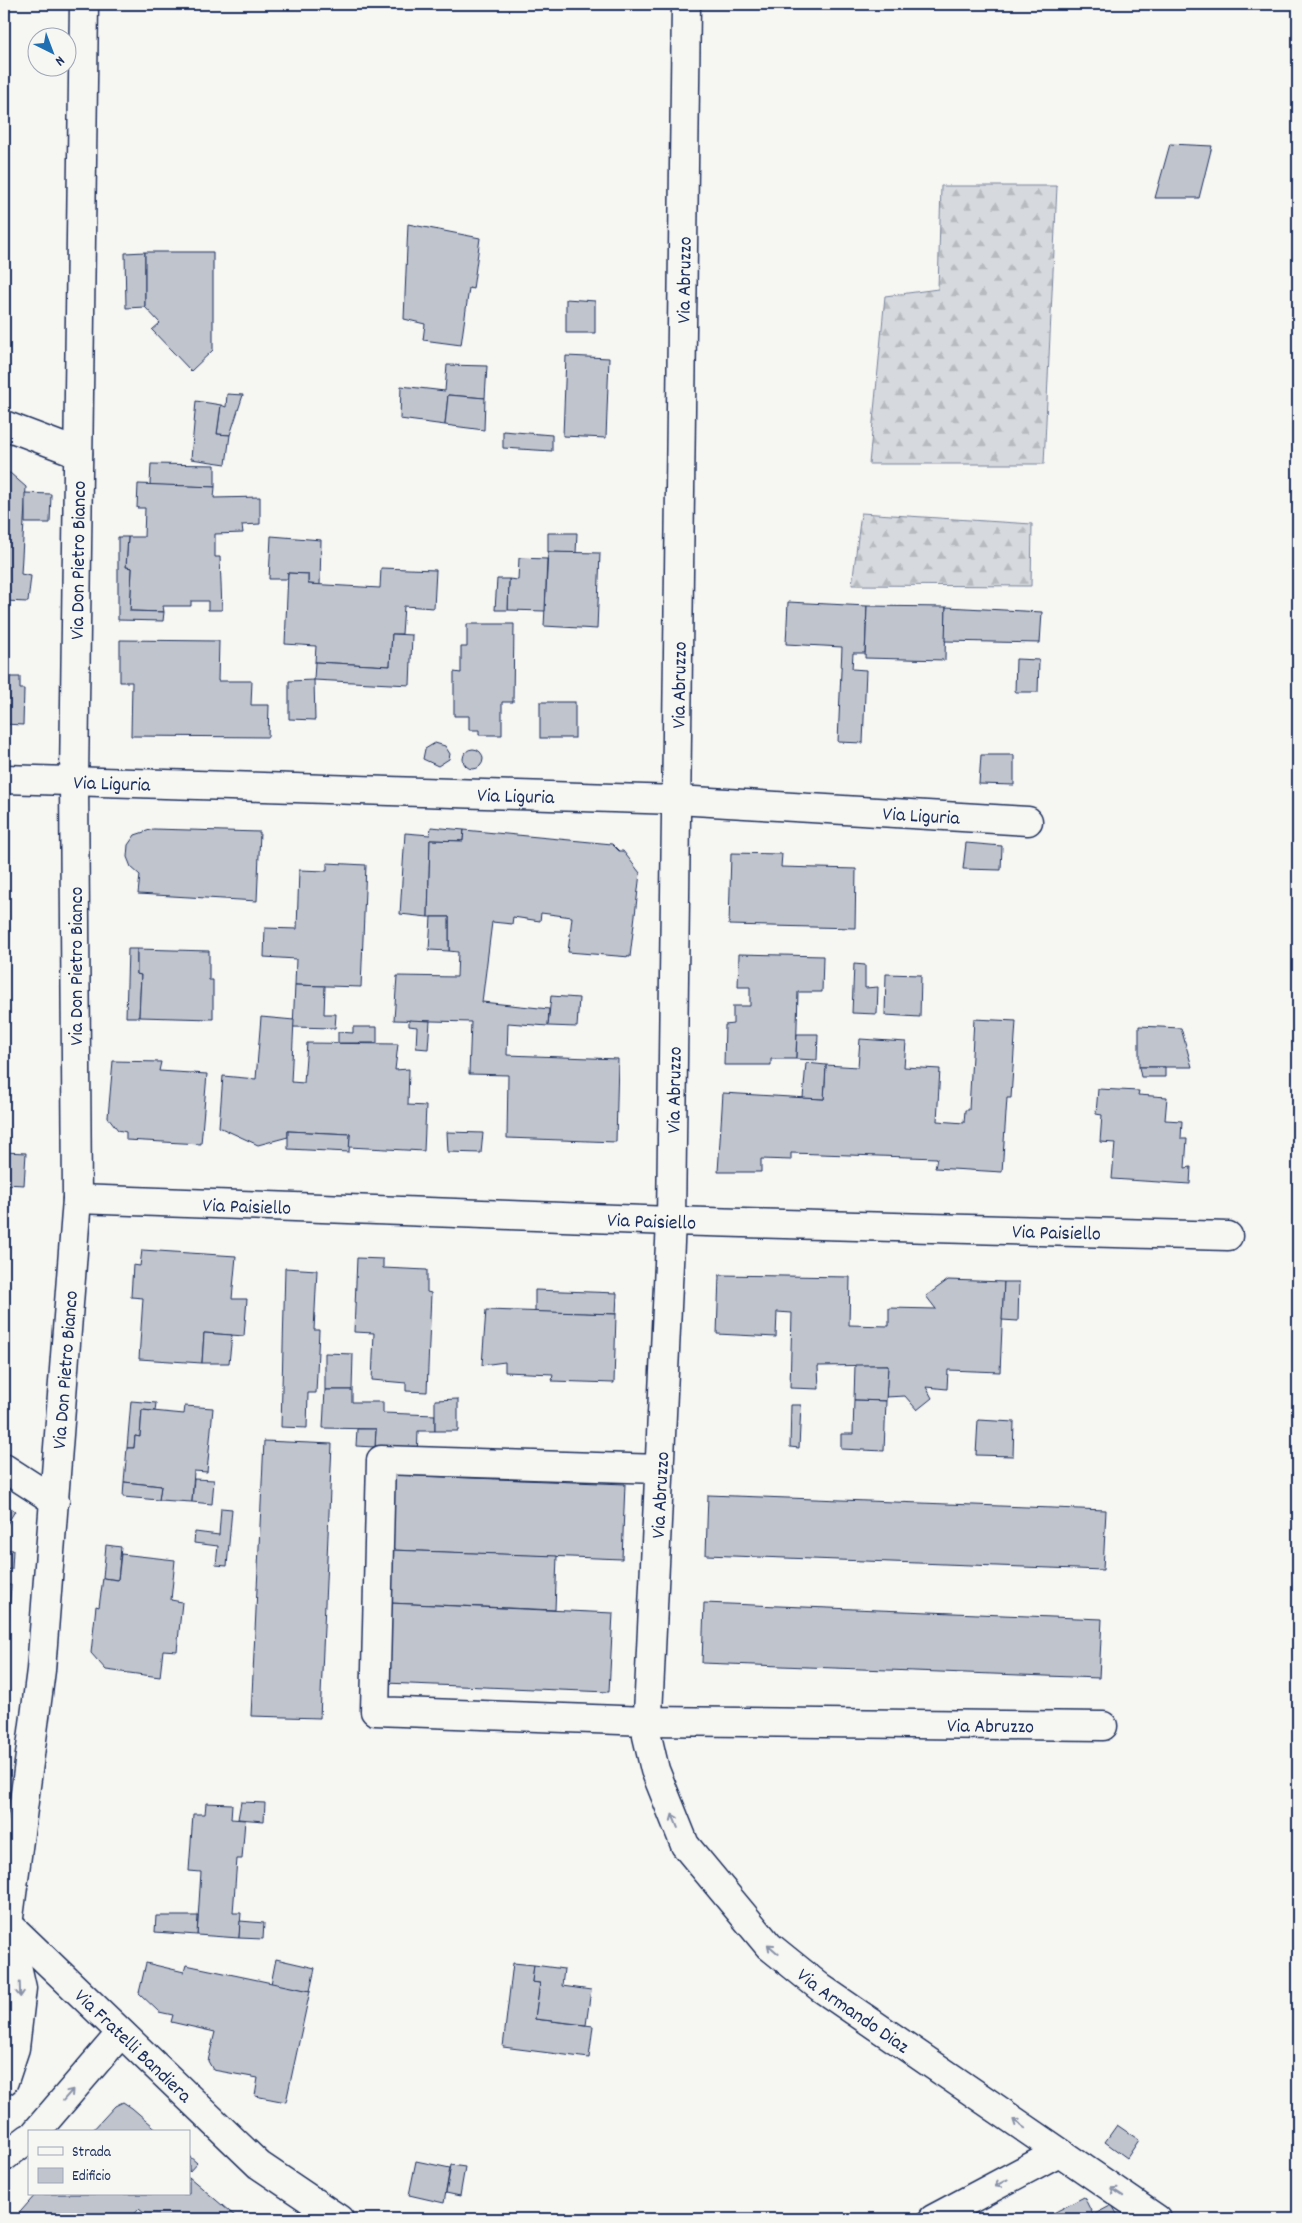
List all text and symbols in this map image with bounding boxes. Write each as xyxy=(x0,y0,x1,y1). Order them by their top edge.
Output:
north arrow xyxy=(28,28,78,78)
text: N xyxy=(50,50,69,70)
street label: Via Abruzzo xyxy=(671,236,701,324)
street label: Via Don Pietro Bianco xyxy=(65,481,95,640)
street label: Via Abruzzo xyxy=(666,641,696,729)
street label: Via Liguria xyxy=(73,770,151,801)
street label: Via Liguria xyxy=(477,783,555,813)
street label: Via Liguria xyxy=(882,801,961,834)
street label: Via Don Pietro Bianco xyxy=(64,887,92,1045)
street label: Via Abruzzo xyxy=(661,1046,691,1134)
street label: Via Paisiello xyxy=(202,1193,292,1224)
street label: Via Paisiello xyxy=(607,1208,696,1239)
street label: Via Paisiello xyxy=(1012,1219,1101,1250)
street label: Via Don Pietro Bianco xyxy=(47,1290,87,1450)
street label: Via Abruzzo xyxy=(646,1451,678,1539)
street label: Via Abruzzo xyxy=(947,1713,1034,1742)
one-way arrow xyxy=(670,1814,680,1829)
one-way arrow xyxy=(767,1944,780,1955)
street label: Via Armando Diaz xyxy=(790,1963,914,2062)
one-way arrow xyxy=(16,1981,25,1997)
street label: Via Fratelli Bandiera xyxy=(67,1984,197,2111)
one-way arrow xyxy=(63,2088,74,2101)
one-way arrow xyxy=(1012,2119,1026,2129)
legend xyxy=(28,2130,190,2196)
text: Strada xyxy=(72,2142,112,2164)
text: Edificio xyxy=(72,2166,111,2188)
one-way arrow xyxy=(993,2178,1008,2188)
one-way arrow xyxy=(1110,2187,1124,2197)

